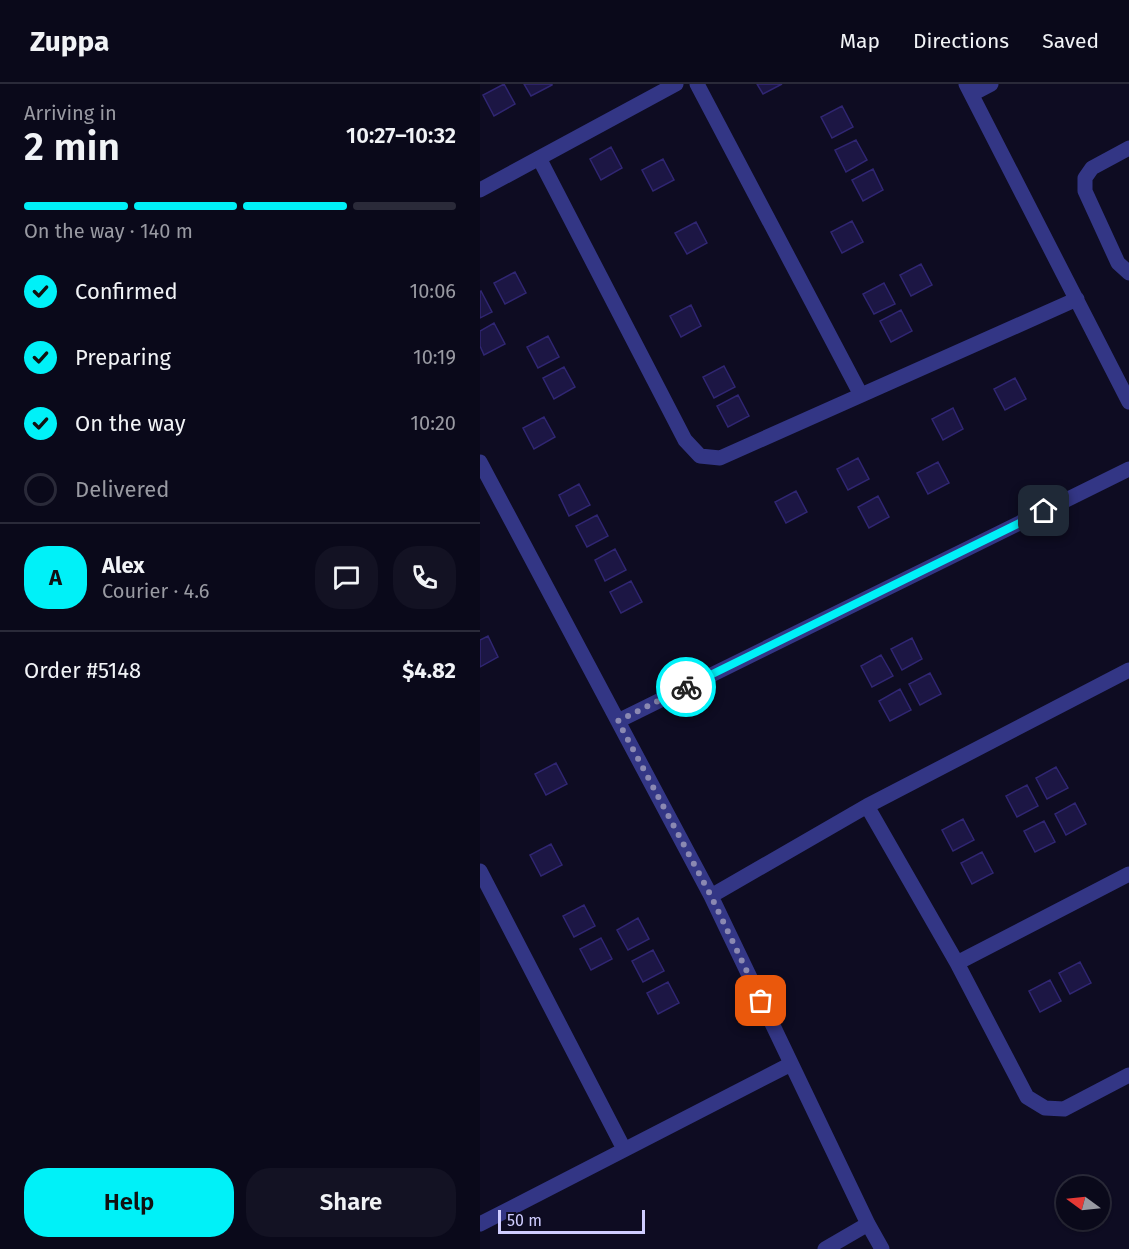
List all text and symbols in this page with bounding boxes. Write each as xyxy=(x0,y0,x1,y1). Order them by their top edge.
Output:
text: Zuppa xyxy=(30,25,109,58)
text: Map xyxy=(840,28,880,54)
text: Directions xyxy=(913,28,1009,54)
text: Saved xyxy=(1042,28,1099,54)
text: Arriving in xyxy=(24,101,117,125)
text: 10:27–10:32 xyxy=(346,122,456,149)
text: 2 min xyxy=(24,124,120,170)
text: On the way · 140 m xyxy=(24,219,193,243)
icon: check xyxy=(24,275,57,308)
text: Confirmed xyxy=(75,278,178,305)
text: 10:06 xyxy=(410,279,456,303)
icon: check xyxy=(24,341,57,374)
text: Preparing xyxy=(75,344,171,371)
text: 10:19 xyxy=(413,345,456,369)
icon: check xyxy=(24,407,57,440)
text: On the way xyxy=(75,410,186,437)
text: 10:20 xyxy=(410,411,456,435)
text: Delivered xyxy=(75,476,170,503)
pin xyxy=(1018,485,1069,536)
icon: home xyxy=(1027,494,1060,527)
button: chat xyxy=(315,546,378,609)
button: phone xyxy=(393,546,456,609)
text: Alex xyxy=(102,552,145,579)
text: A xyxy=(49,564,62,591)
text: Courier · 4.6 xyxy=(102,579,209,603)
text: Order #5148 xyxy=(24,657,141,684)
text: $4.82 xyxy=(402,657,456,684)
courier xyxy=(656,657,716,717)
icon: bike xyxy=(670,671,703,704)
pin xyxy=(735,975,786,1026)
icon: bag xyxy=(744,984,777,1017)
button: Help xyxy=(24,1168,234,1237)
button: Share xyxy=(246,1168,456,1237)
north arrow xyxy=(1056,1176,1110,1230)
map controls xyxy=(1056,1176,1110,1230)
scale bar xyxy=(498,1207,645,1234)
text: 50 m xyxy=(507,1211,542,1230)

